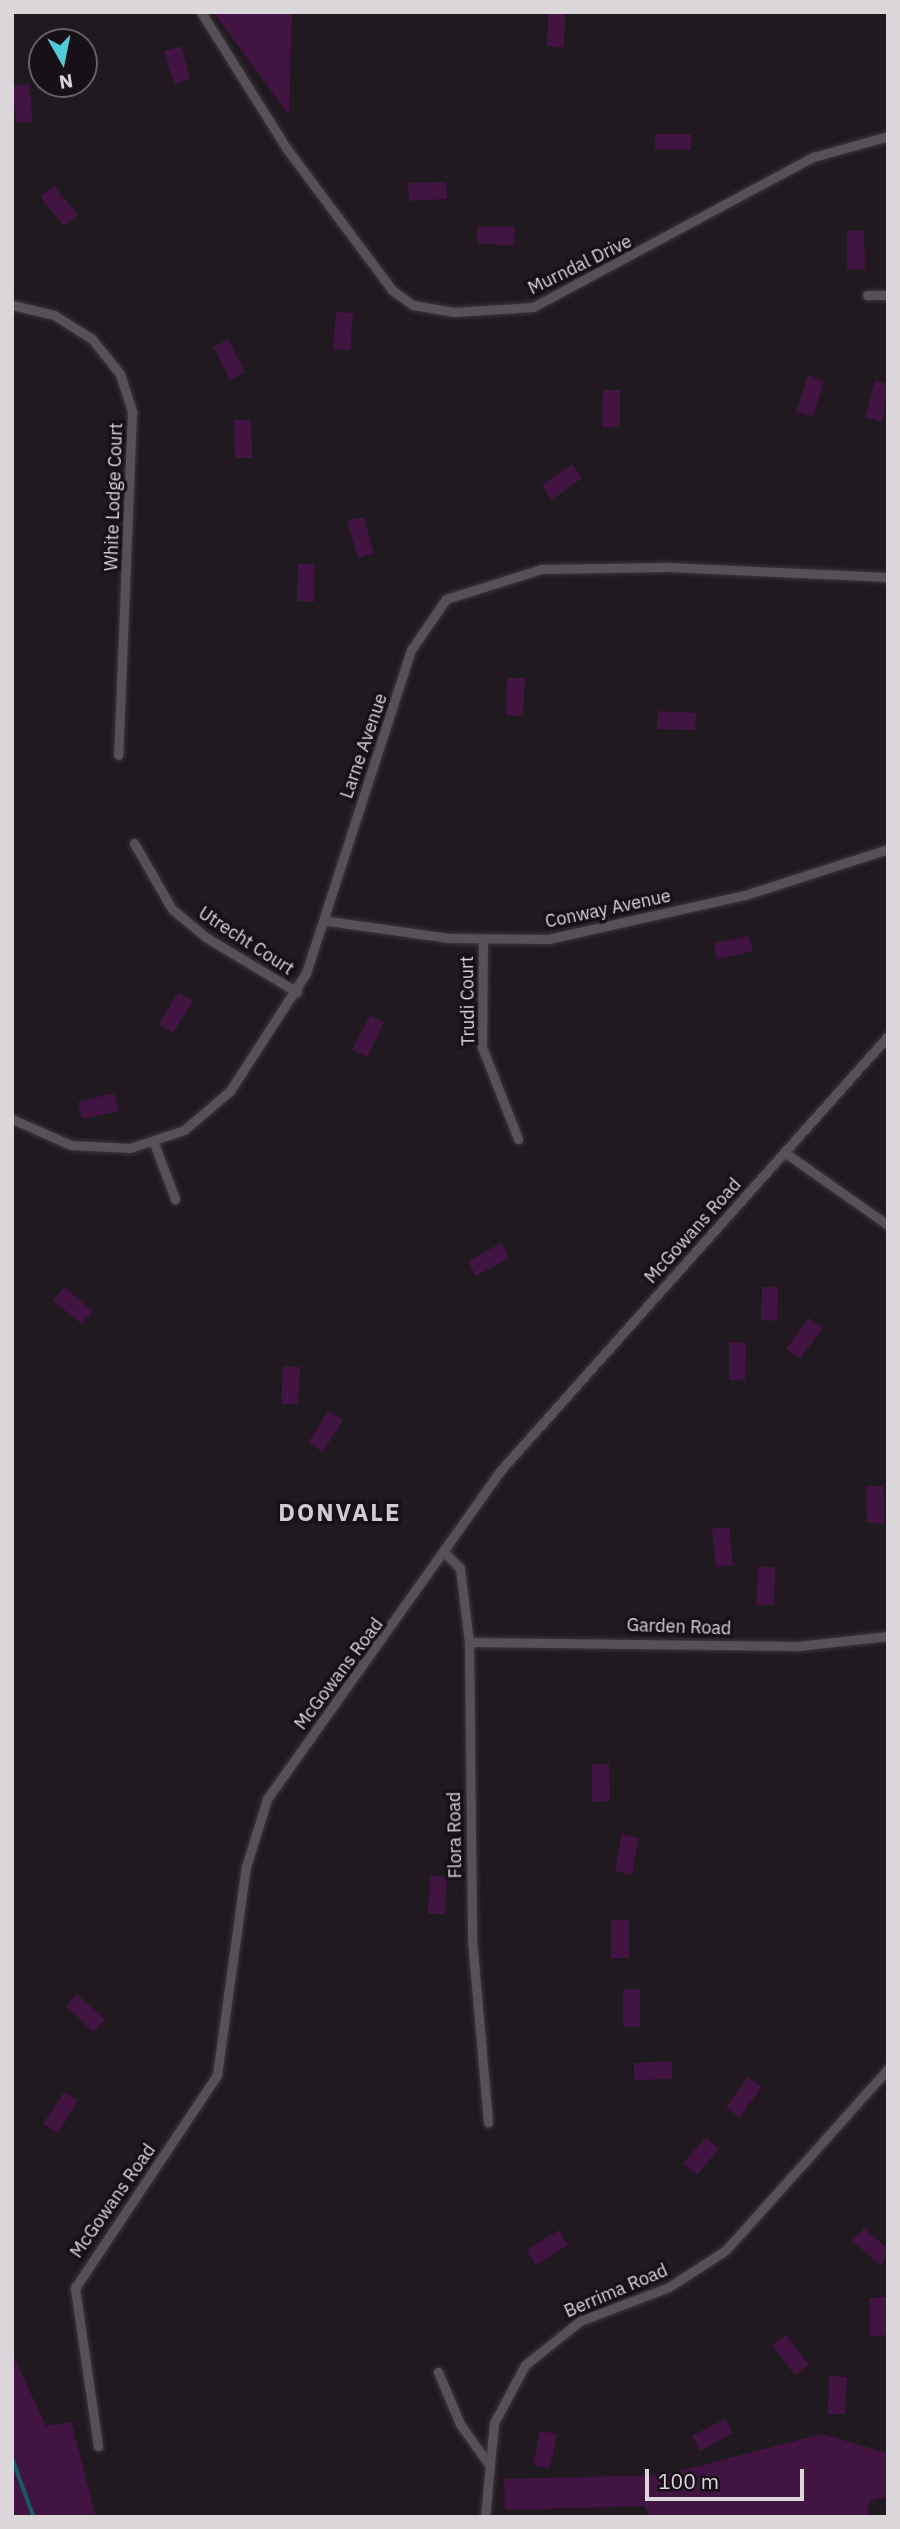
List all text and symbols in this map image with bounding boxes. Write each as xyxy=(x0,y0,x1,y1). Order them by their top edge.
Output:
north arrow xyxy=(28,28,98,98)
text: N xyxy=(57,69,75,95)
street label: Murndal Drive xyxy=(525,231,635,299)
street label: White Lodge Court xyxy=(101,422,127,572)
street label: Larne Avenue xyxy=(336,691,392,801)
street label: Conway Avenue xyxy=(543,885,673,933)
street label: Utrecht Court xyxy=(194,902,298,980)
street label: Trudi Court xyxy=(456,956,480,1046)
street label: McGowans Road xyxy=(640,1174,746,1288)
district label: DONVALE xyxy=(279,1499,401,1527)
street label: McGowans Road xyxy=(290,1614,388,1734)
street label: Garden Road xyxy=(626,1614,732,1640)
street label: Flora Road xyxy=(443,1791,467,1879)
street label: McGowans Road xyxy=(66,2140,160,2262)
street label: Berrima Road xyxy=(561,2260,671,2322)
scale bar xyxy=(648,2456,807,2500)
text: 100 m xyxy=(658,2467,719,2495)

